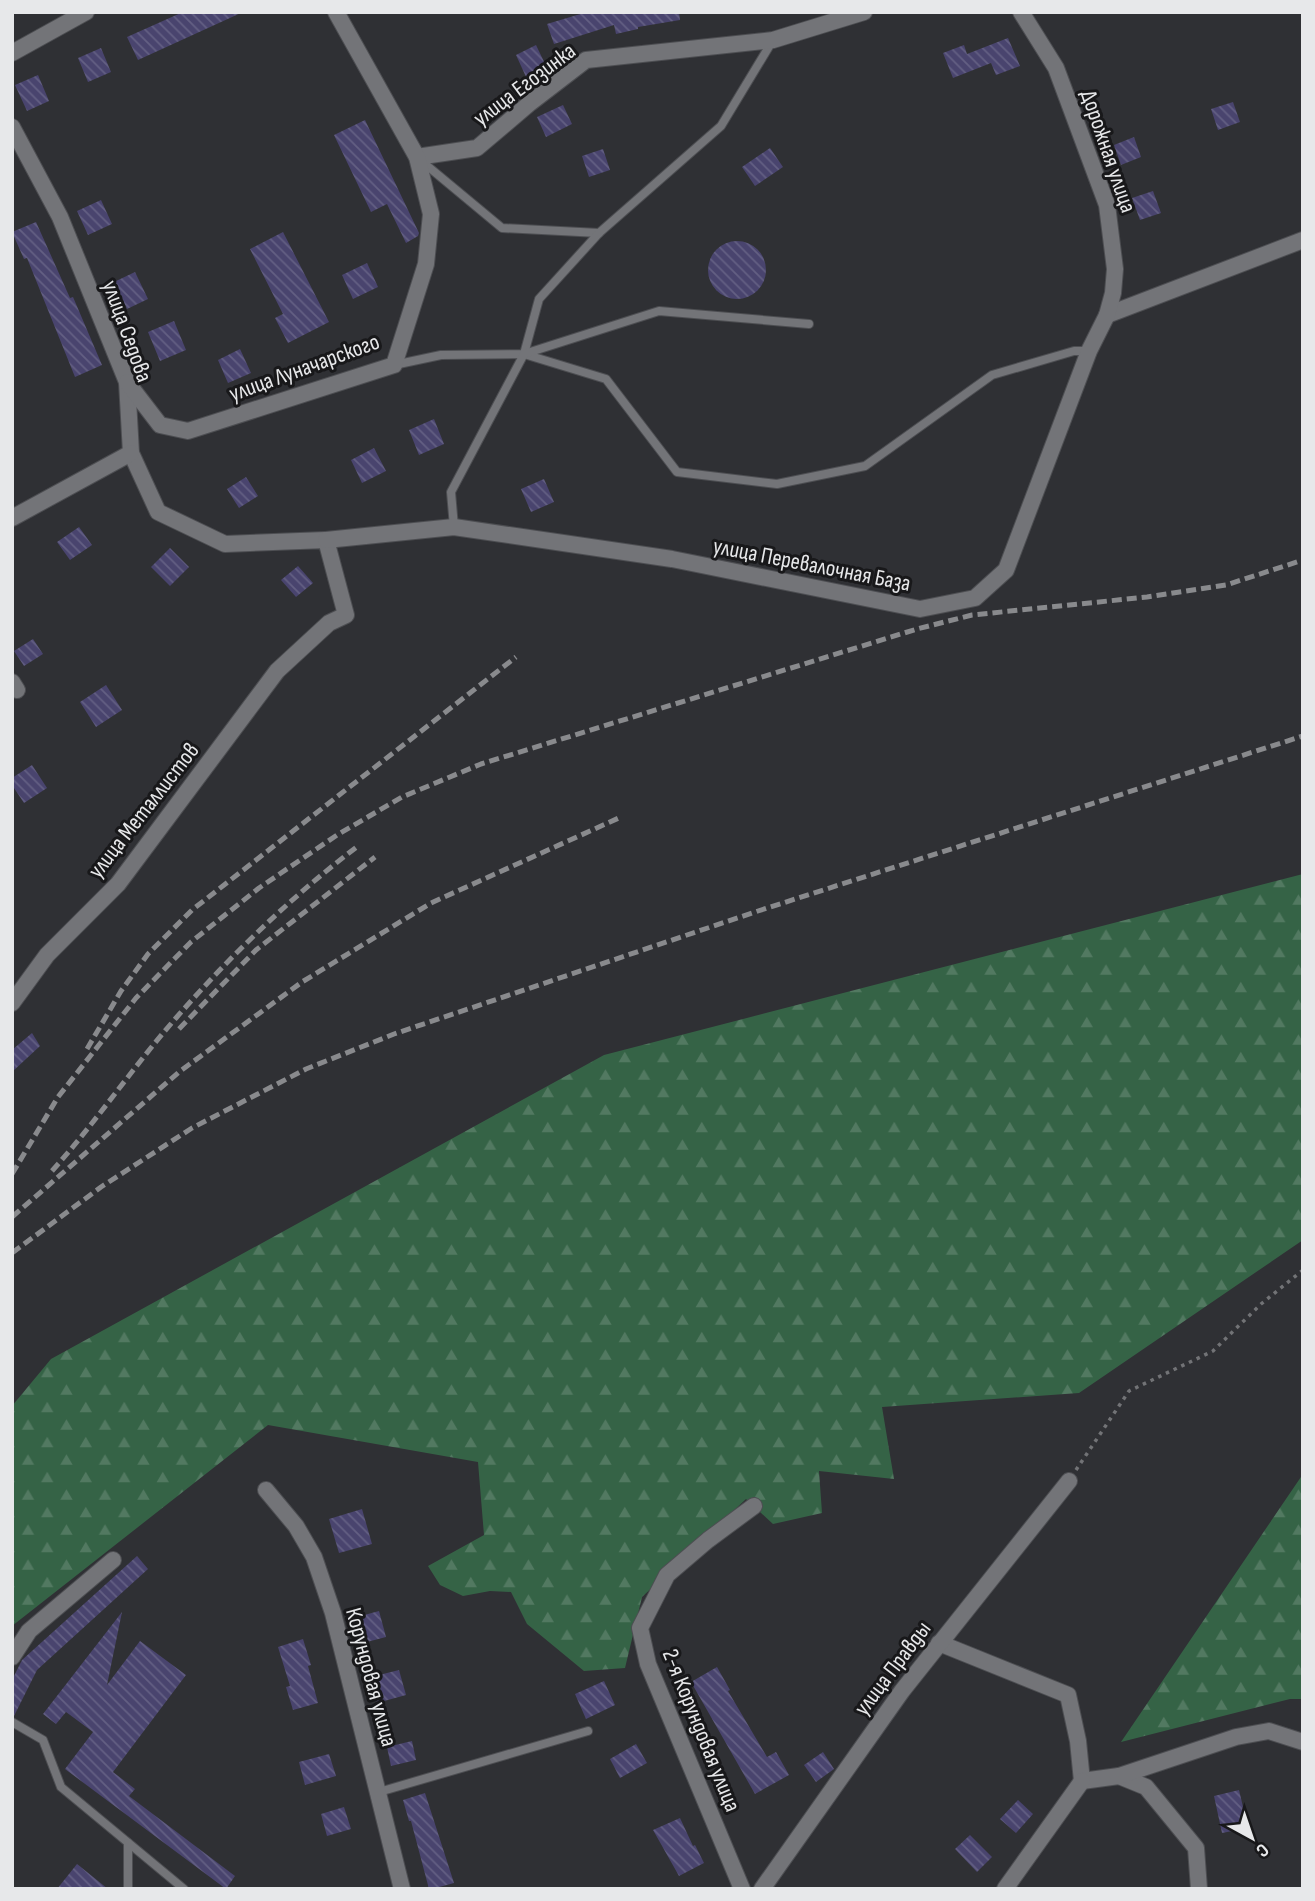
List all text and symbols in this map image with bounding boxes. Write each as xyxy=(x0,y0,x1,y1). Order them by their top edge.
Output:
street label: улица Егозинка xyxy=(468,37,581,132)
street label: Дорожная улица xyxy=(1074,86,1142,216)
street label: улица Седова xyxy=(96,277,158,386)
street label: улица Луначарского xyxy=(225,328,383,408)
street label: улица Перевалочная База xyxy=(711,532,913,598)
street label: улица Металлистов xyxy=(82,737,205,884)
street label: Корундовая улица xyxy=(339,1605,403,1750)
street label: улица Правды xyxy=(848,1616,937,1721)
street label: 2-я Корундовая улица xyxy=(656,1645,746,1816)
north arrow xyxy=(1217,1803,1287,1873)
text: С xyxy=(1251,1838,1273,1862)

